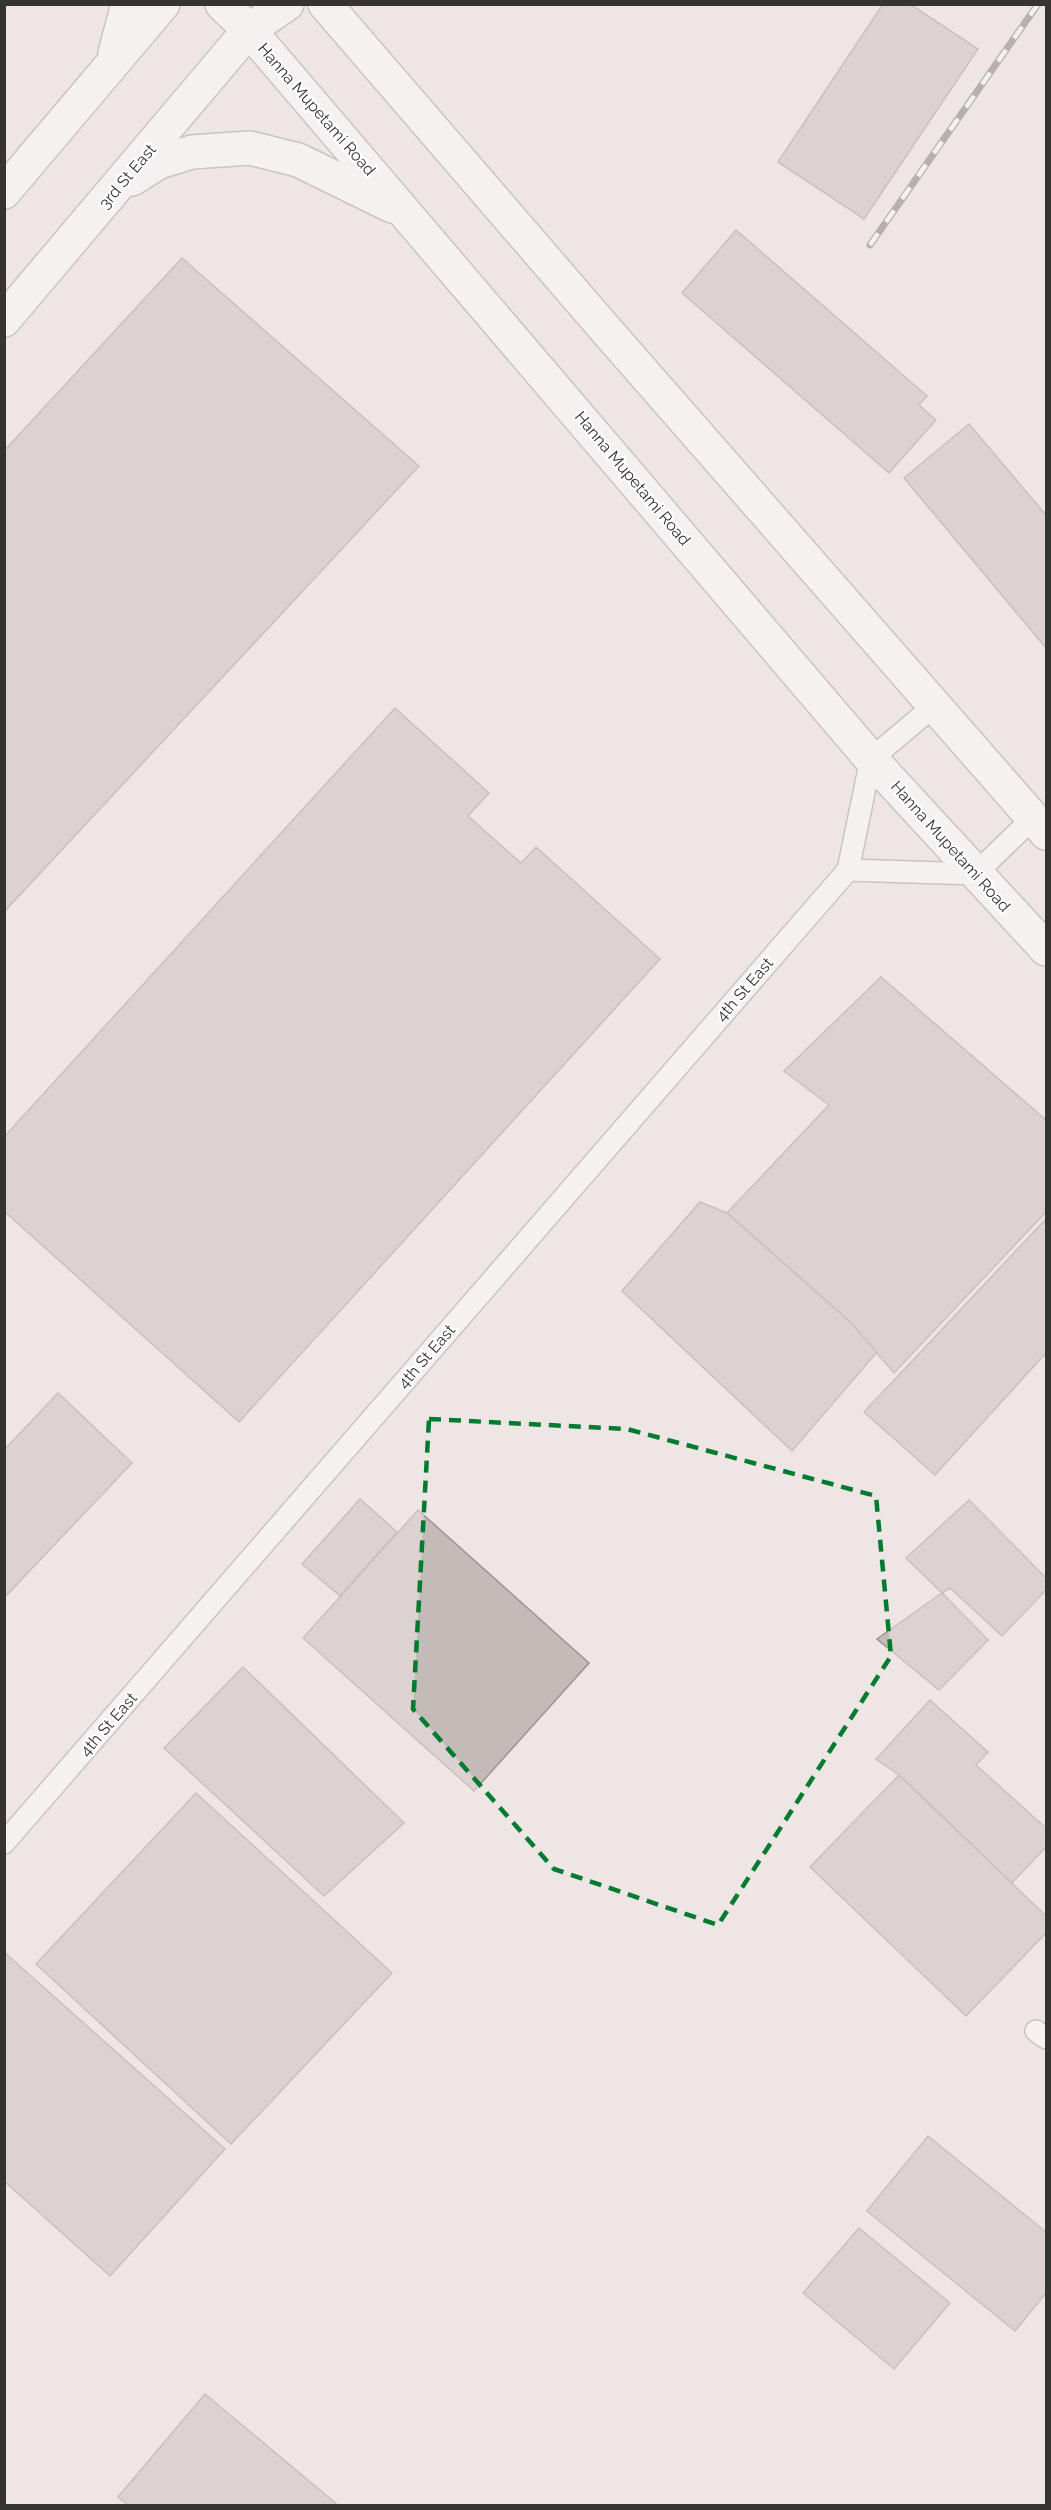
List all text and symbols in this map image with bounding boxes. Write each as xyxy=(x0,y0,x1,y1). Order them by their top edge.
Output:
street label: Hanna Mupetami Road xyxy=(254,39,379,180)
street label: 3rd St East xyxy=(95,140,160,212)
street label: Hanna Mupetami Road xyxy=(571,407,694,549)
street label: Hanna Mupetami Road xyxy=(887,777,1014,916)
street label: 4th St East xyxy=(712,953,778,1025)
street label: 4th St East xyxy=(394,1320,460,1392)
street label: 4th St East xyxy=(76,1688,142,1760)

